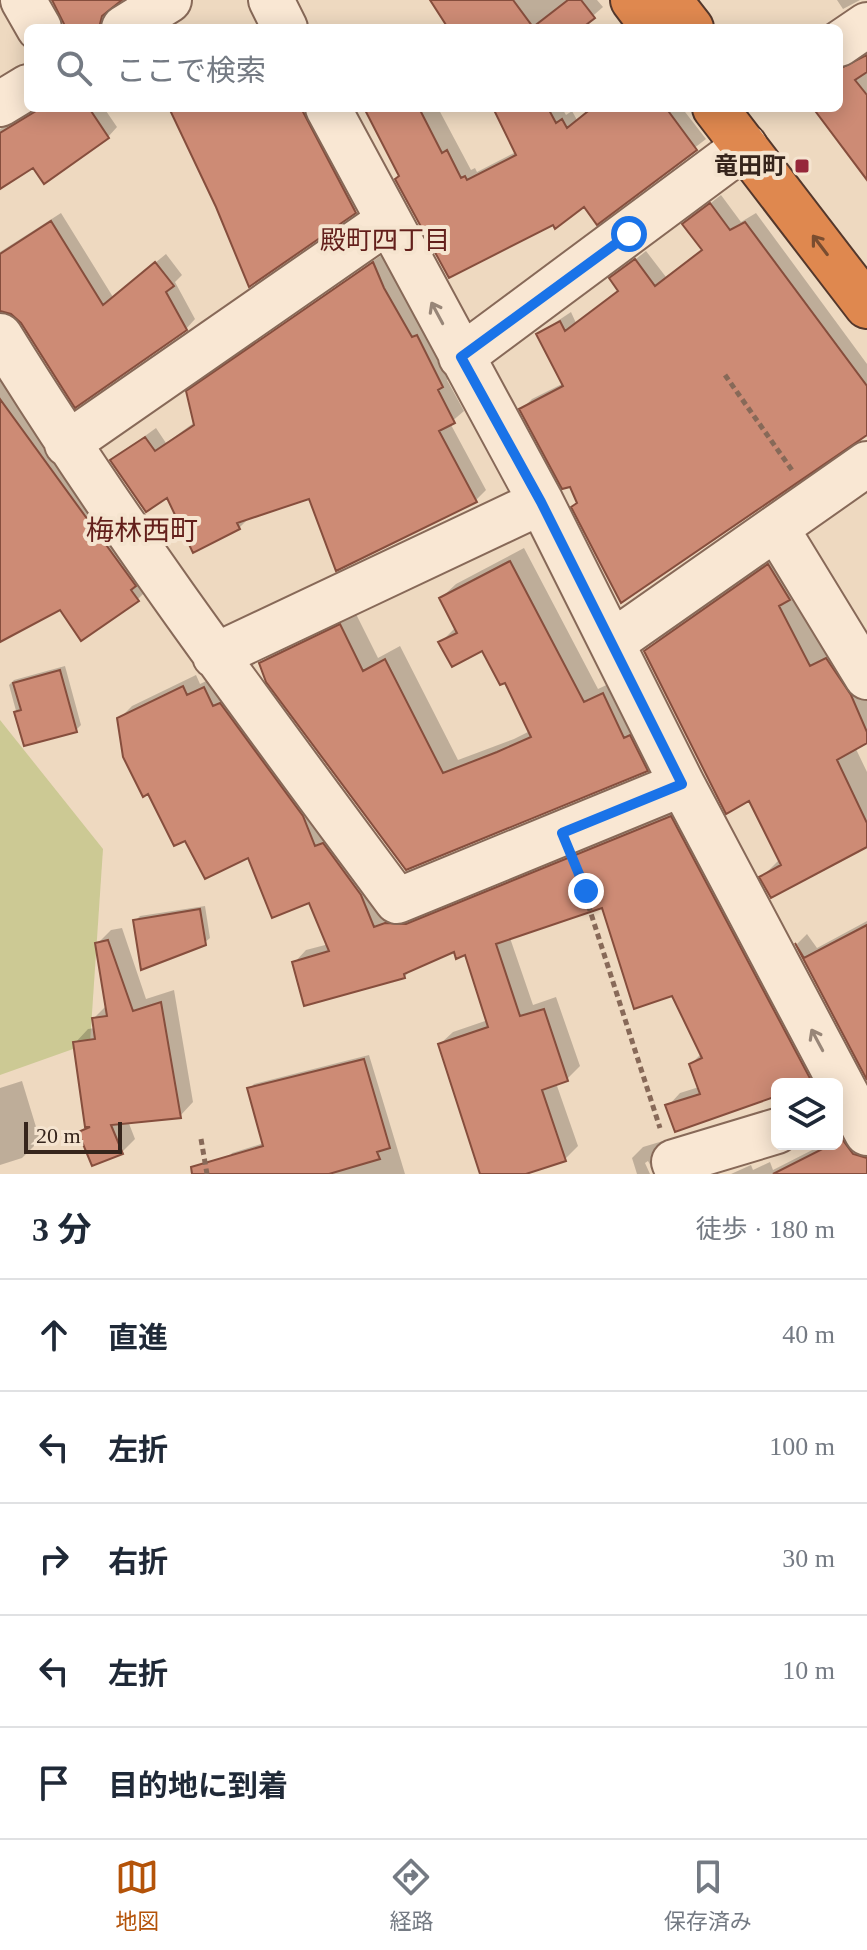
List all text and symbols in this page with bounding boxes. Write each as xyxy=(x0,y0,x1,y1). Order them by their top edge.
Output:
search box xyxy=(24,24,843,112)
icon: search xyxy=(52,46,96,90)
text: ここで検索 xyxy=(116,54,266,87)
place label: 竜田町 xyxy=(714,153,786,179)
marker: 竜田町 xyxy=(793,157,811,175)
route start xyxy=(611,216,647,252)
district label: 殿町四丁目 xyxy=(320,226,450,255)
one-way arrow xyxy=(811,234,828,256)
one-way arrow xyxy=(429,302,445,326)
district label: 梅林西町 xyxy=(86,515,198,546)
route end xyxy=(568,873,604,909)
one-way arrow xyxy=(808,1029,824,1052)
map controls xyxy=(771,1078,843,1150)
button: layers xyxy=(771,1078,843,1150)
scale bar xyxy=(24,1118,122,1154)
text: 20 m xyxy=(36,1123,81,1148)
text: 3 分 xyxy=(32,1211,92,1248)
text: 徒歩 · 180 m xyxy=(696,1215,835,1244)
icon: ahead xyxy=(32,1313,76,1357)
text: 40 m xyxy=(782,1320,835,1349)
text: 直進 xyxy=(108,1321,168,1354)
icon: left xyxy=(32,1425,76,1469)
text: 100 m xyxy=(769,1432,835,1461)
text: 左折 xyxy=(108,1433,168,1466)
icon: right xyxy=(32,1537,76,1581)
text: 30 m xyxy=(782,1544,835,1573)
text: 右折 xyxy=(108,1545,168,1578)
icon: left xyxy=(32,1649,76,1693)
text: 10 m xyxy=(782,1656,835,1685)
text: 左折 xyxy=(108,1657,168,1690)
icon: arrive xyxy=(32,1761,76,1805)
text: 目的地に到着 xyxy=(108,1769,288,1802)
tab: 地図 xyxy=(115,1855,159,1935)
tab: 経路 xyxy=(389,1855,434,1935)
tab: 保存済み xyxy=(664,1855,752,1935)

